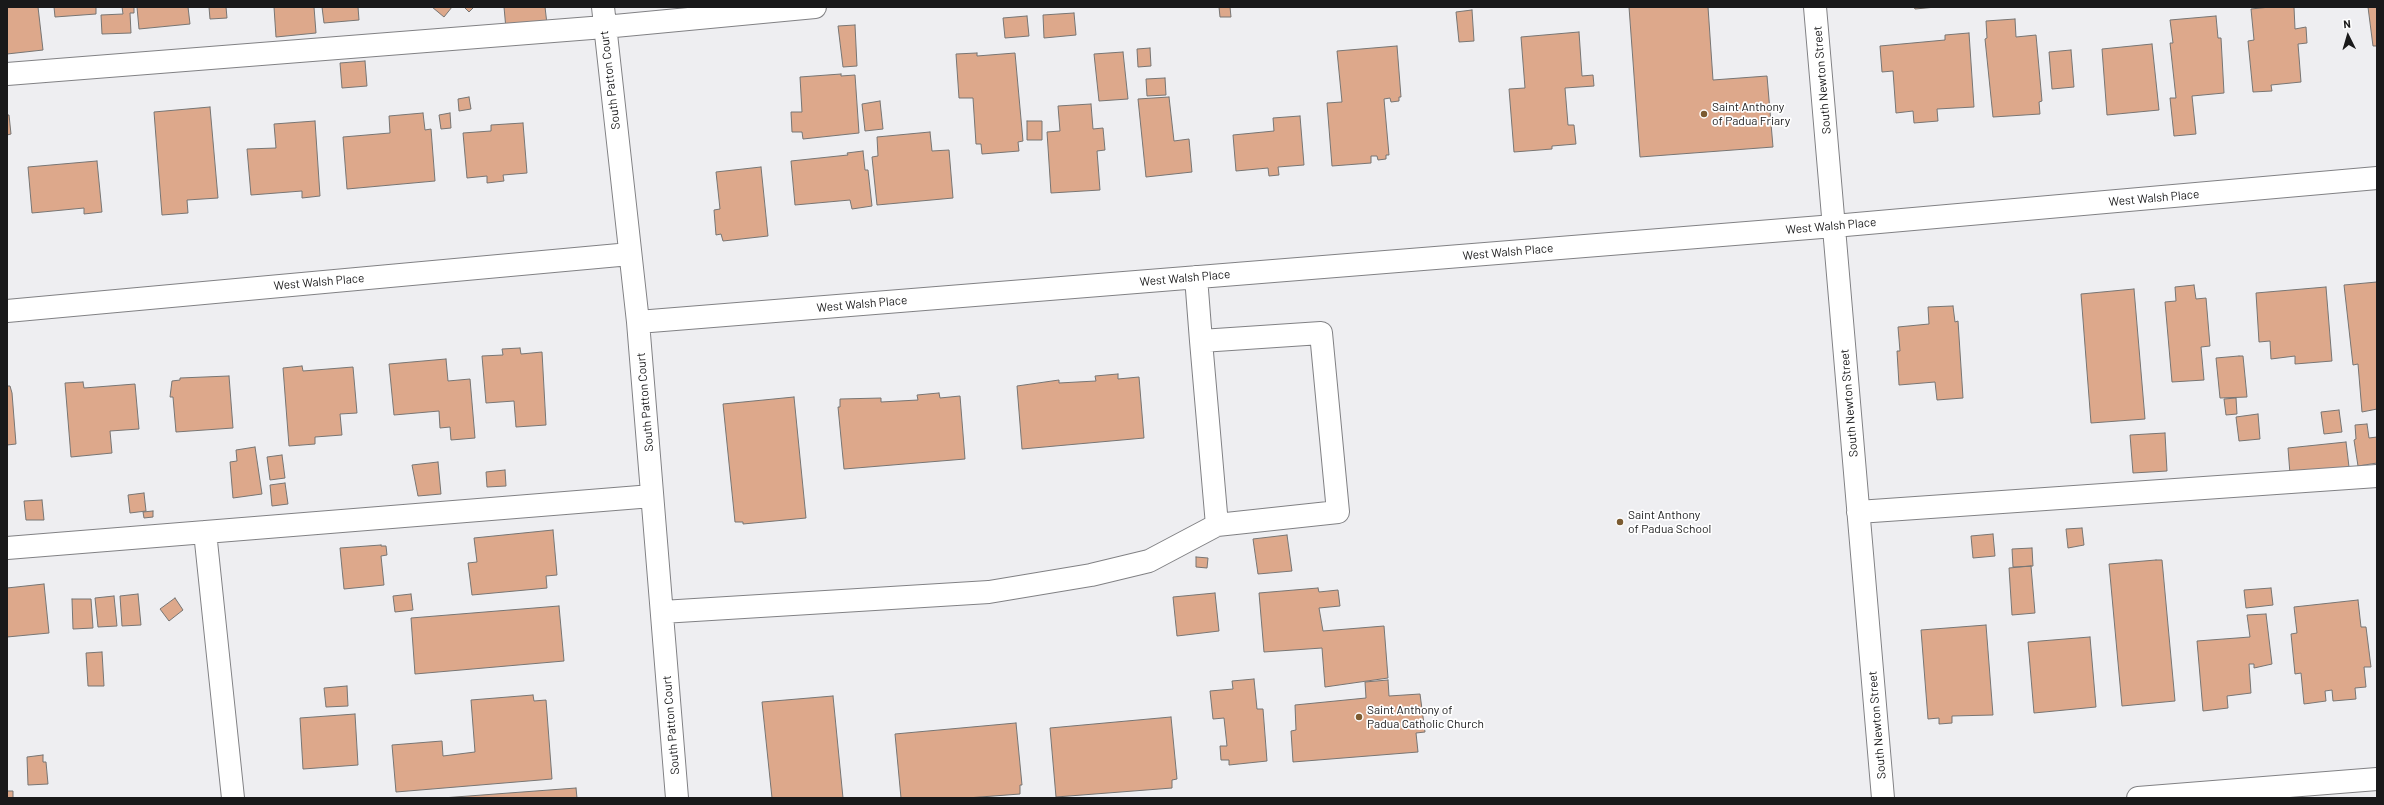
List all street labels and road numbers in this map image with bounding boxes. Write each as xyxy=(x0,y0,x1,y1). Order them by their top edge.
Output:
street label: South Newton Street xyxy=(1810,25,1834,135)
street label: South Patton Court xyxy=(597,30,623,130)
street label: West Walsh Place xyxy=(2108,187,2200,209)
street label: West Walsh Place xyxy=(1785,215,1877,237)
street label: West Walsh Place xyxy=(1462,241,1554,263)
street label: West Walsh Place xyxy=(1139,267,1231,289)
street label: West Walsh Place xyxy=(273,271,365,293)
street label: West Walsh Place xyxy=(816,293,908,315)
street label: South Newton Street xyxy=(1837,348,1861,458)
street label: South Patton Court xyxy=(633,352,657,452)
street label: South Newton Street xyxy=(1865,670,1889,780)
street label: South Patton Court xyxy=(659,675,683,775)

